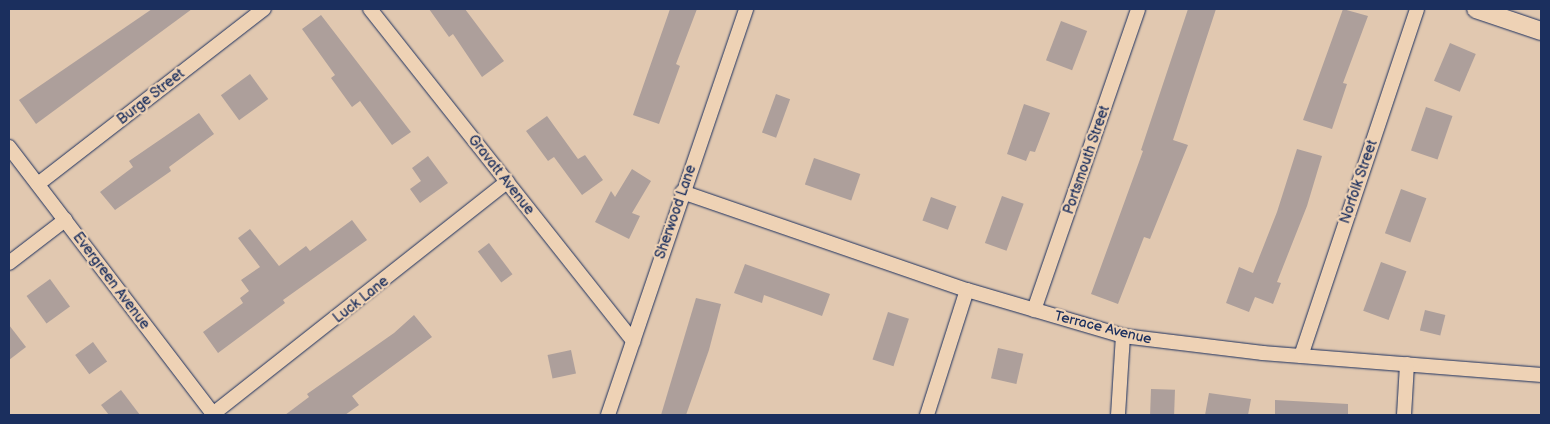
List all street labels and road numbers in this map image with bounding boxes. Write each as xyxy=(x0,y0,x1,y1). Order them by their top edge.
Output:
street label: Burge Street xyxy=(114,66,188,128)
street label: Portsmouth Street xyxy=(1061,103,1113,217)
street label: Gravatt Avenue xyxy=(465,132,537,218)
street label: Norfolk Street xyxy=(1337,138,1381,226)
street label: Sherwood Lane xyxy=(652,163,700,261)
street label: Evergreen Avenue xyxy=(69,229,153,333)
street label: Luck Lane xyxy=(330,273,392,327)
street label: Terrace Avenue xyxy=(1053,308,1153,348)

